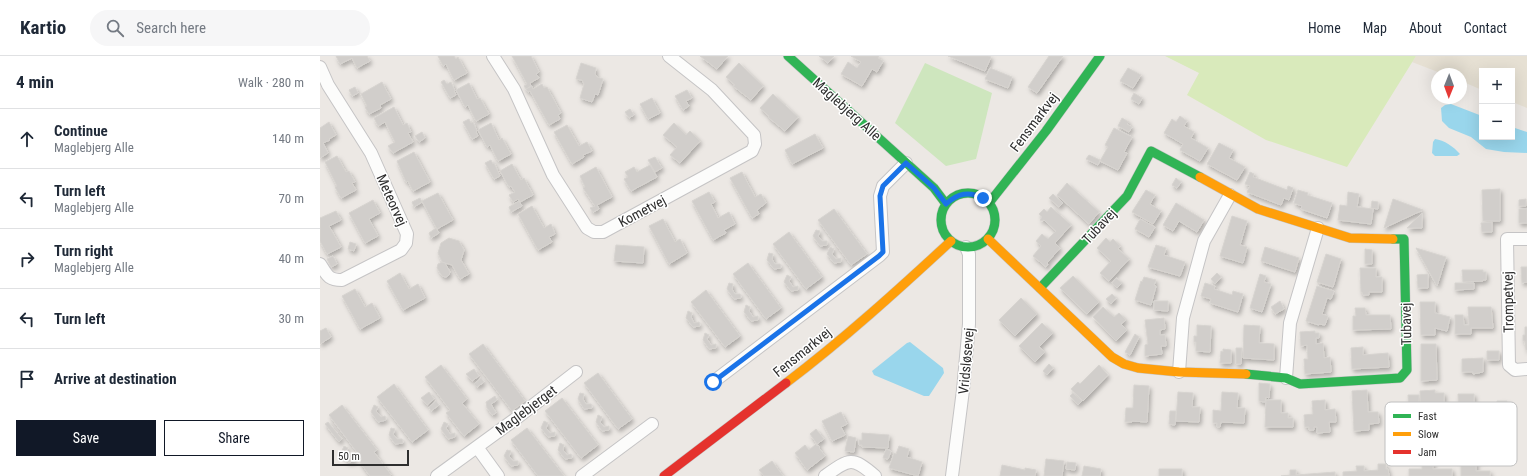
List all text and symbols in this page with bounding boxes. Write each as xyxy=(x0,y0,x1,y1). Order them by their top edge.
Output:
search box xyxy=(90,10,370,46)
text: Kartio xyxy=(20,16,66,39)
icon: search xyxy=(104,17,126,39)
text: Search here xyxy=(136,19,206,37)
text: Home xyxy=(1308,20,1341,36)
text: Map xyxy=(1363,20,1387,36)
text: About xyxy=(1409,20,1442,36)
text: Contact xyxy=(1464,20,1507,36)
north arrow xyxy=(1431,68,1467,104)
map controls xyxy=(1479,68,1515,140)
button: + xyxy=(1479,68,1515,104)
text: 4 min xyxy=(16,72,54,92)
street label: Maglebjerg Alle xyxy=(810,74,885,144)
text: Walk · 280 m xyxy=(238,75,304,90)
street label: Fensmarkvej xyxy=(1007,89,1061,155)
button: − xyxy=(1479,104,1515,140)
text: Continue xyxy=(54,122,108,140)
icon: ahead xyxy=(16,128,38,150)
text: 140 m xyxy=(272,131,304,146)
text: Maglebjerg Alle xyxy=(54,140,134,155)
street label: Meteorvej xyxy=(374,172,410,228)
text: Turn left xyxy=(54,182,105,200)
icon: left xyxy=(16,188,38,210)
route end xyxy=(974,189,992,207)
text: 70 m xyxy=(278,191,304,206)
street label: Kometvej xyxy=(616,192,668,230)
text: Maglebjerg Alle xyxy=(54,200,134,215)
street label: Tubavej xyxy=(1079,205,1119,247)
text: Turn right xyxy=(54,242,113,260)
icon: right xyxy=(16,248,38,270)
text: 40 m xyxy=(278,251,304,266)
text: Maglebjerg Alle xyxy=(54,260,134,275)
street label: Trompetvej xyxy=(1499,271,1517,333)
street label: Tubavej xyxy=(1398,303,1414,345)
icon: left xyxy=(16,308,38,330)
text: Turn left xyxy=(54,310,105,328)
text: 30 m xyxy=(278,311,304,326)
street label: Fensmarkvej xyxy=(770,324,834,380)
street label: Vridsløsevej xyxy=(955,327,977,395)
icon: arrive xyxy=(16,368,38,390)
text: Arrive at destination xyxy=(54,370,177,388)
route start xyxy=(704,373,722,391)
street label: Maglebjerget xyxy=(492,382,560,438)
legend xyxy=(1385,402,1517,466)
text: Fast xyxy=(1418,410,1437,423)
button: Save xyxy=(16,420,156,456)
button: Share xyxy=(164,420,304,456)
text: Slow xyxy=(1418,428,1439,441)
text: Jam xyxy=(1418,446,1437,459)
scale bar xyxy=(332,448,409,467)
text: 50 m xyxy=(338,450,360,463)

